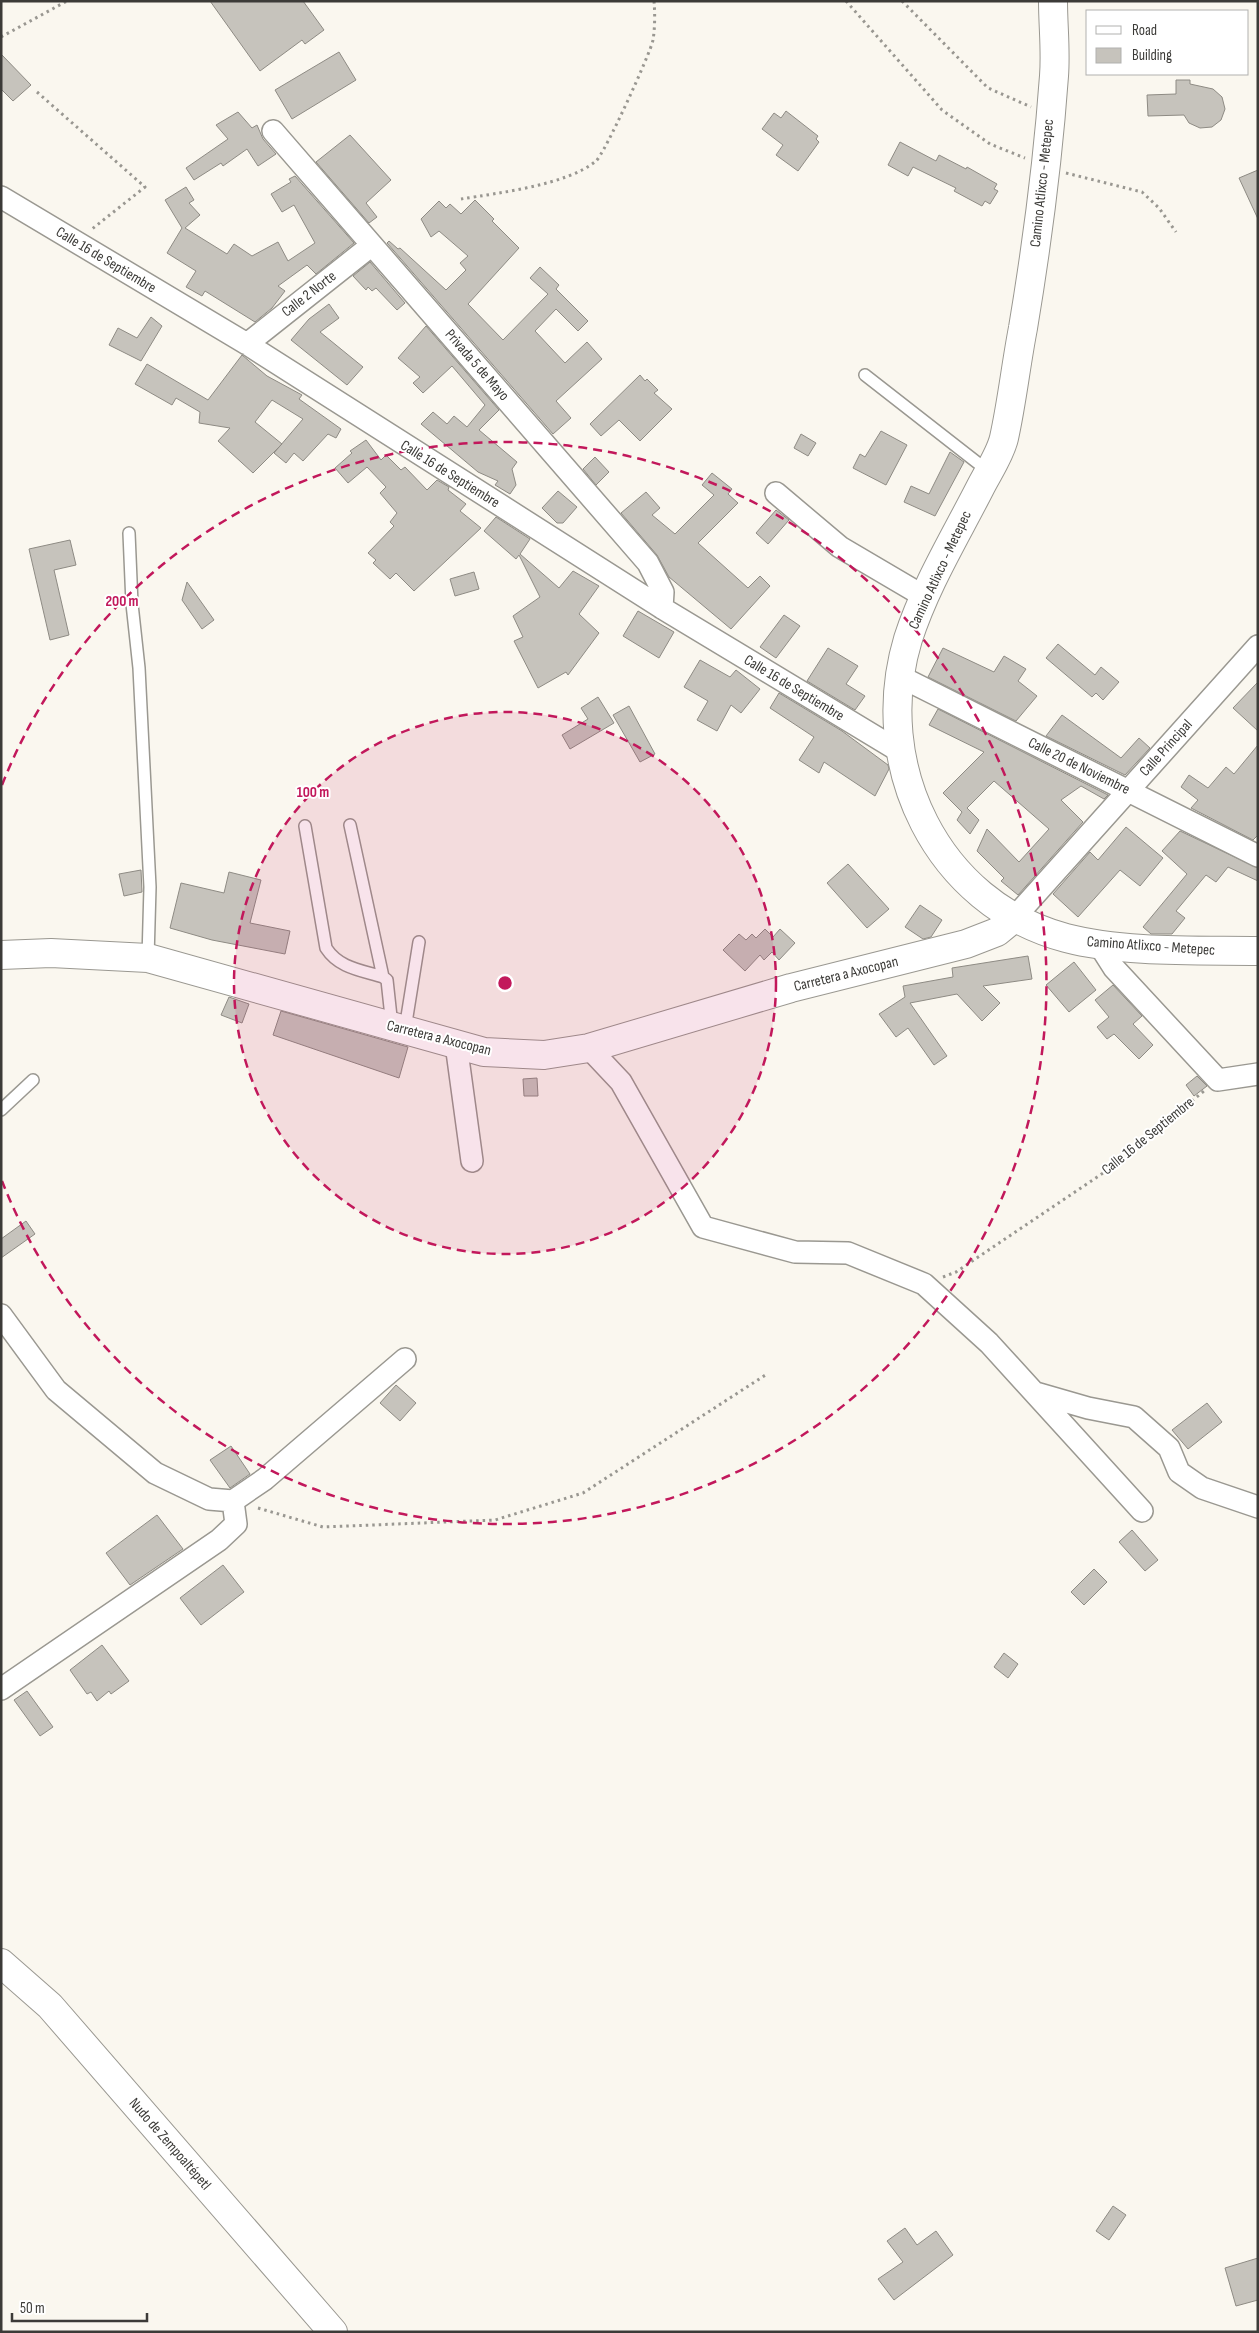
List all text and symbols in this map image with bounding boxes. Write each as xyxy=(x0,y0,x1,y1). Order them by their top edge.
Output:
legend xyxy=(1086,10,1249,75)
text: Road xyxy=(1132,21,1157,40)
text: Building xyxy=(1132,46,1172,65)
street label: Camino Atlixco - Metepec xyxy=(1026,118,1058,248)
street label: Calle 16 de Septiembre xyxy=(52,223,160,297)
street label: Calle 2 Norte xyxy=(278,267,340,321)
street label: Privada 5 de Mayo xyxy=(441,325,513,405)
street label: Calle 16 de Septiembre xyxy=(397,436,503,512)
street label: Camino Atlixco - Metepec xyxy=(904,508,976,632)
text: 200 m xyxy=(105,592,139,611)
street label: Calle 16 de Septiembre xyxy=(740,651,848,725)
street label: Calle Principal xyxy=(1135,716,1197,780)
street label: Calle 20 de Noviembre xyxy=(1025,733,1133,799)
text: 100 m xyxy=(297,783,329,802)
street label: Camino Atlixco - Metepec xyxy=(1086,932,1216,960)
street label: Carretera a Axocopan xyxy=(792,952,900,996)
centre of rings xyxy=(496,974,514,992)
street label: Carretera a Axocopan xyxy=(385,1016,493,1060)
street label: Calle 16 de Septiembre xyxy=(1098,1093,1198,1179)
street label: Nudo de Zempoaltépetl xyxy=(125,2094,215,2194)
scale bar xyxy=(12,2290,148,2322)
text: 50 m xyxy=(20,2299,45,2318)

